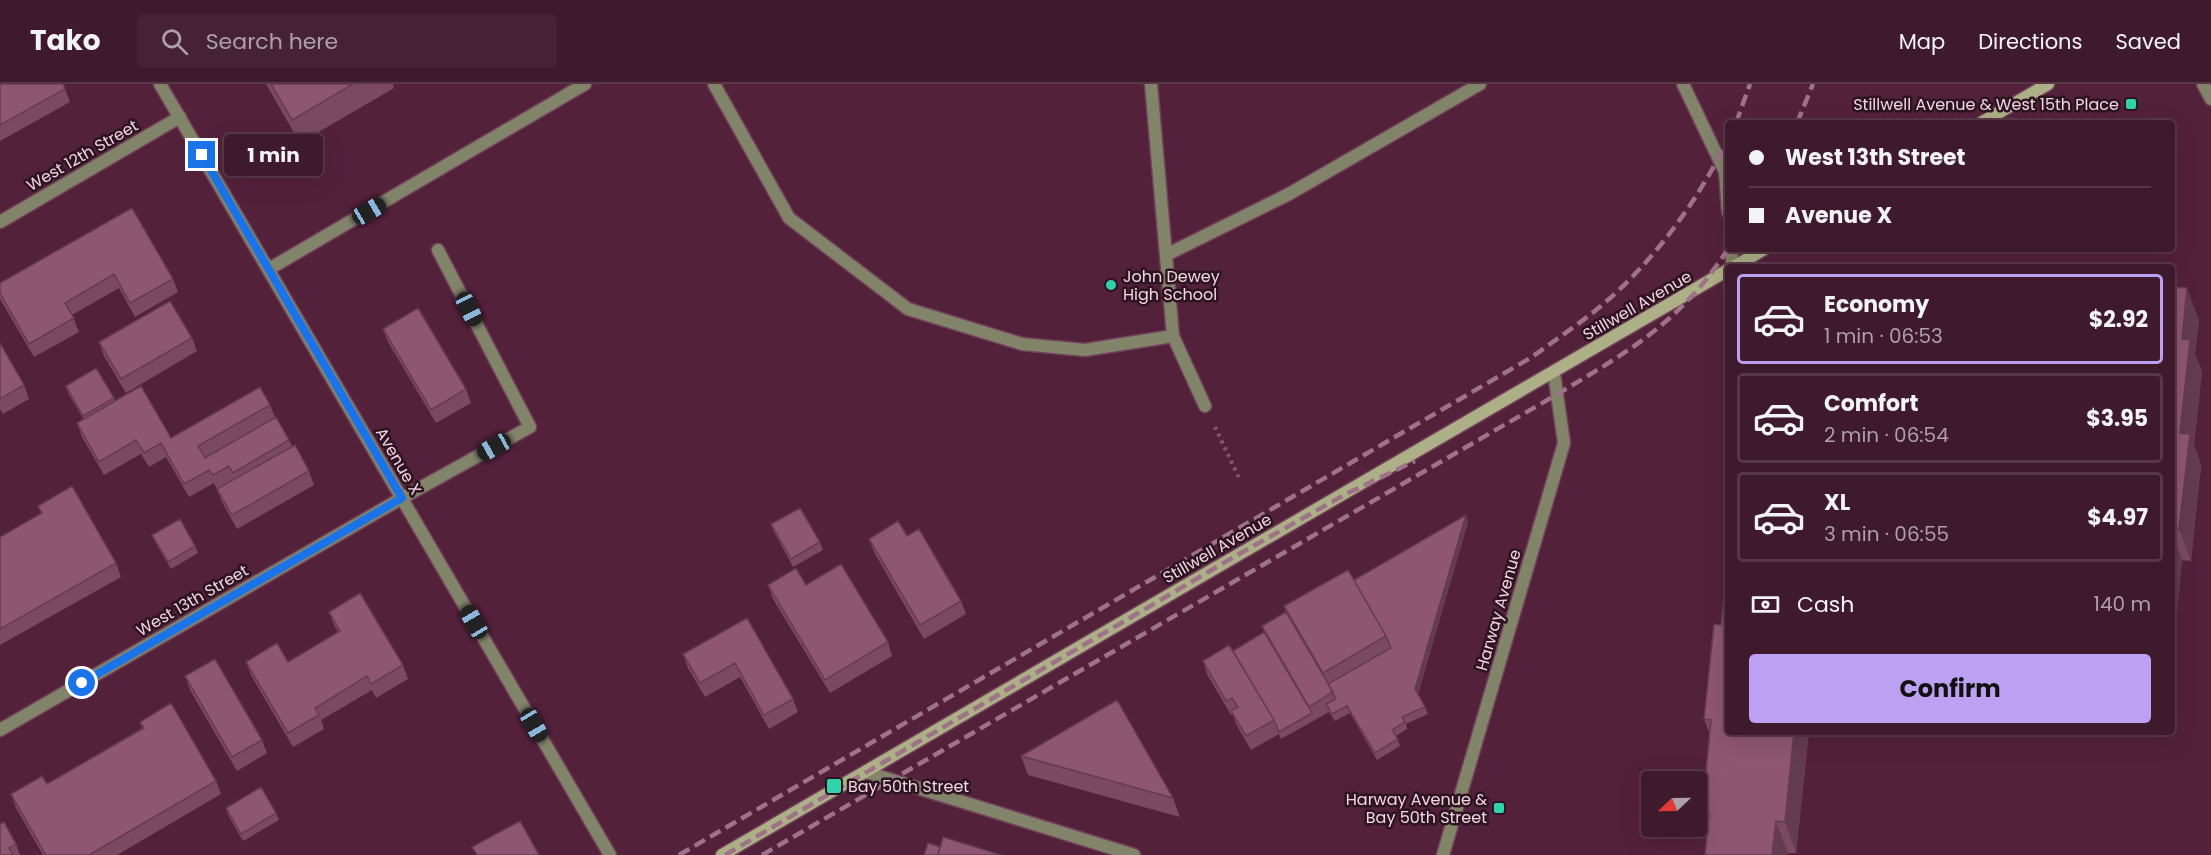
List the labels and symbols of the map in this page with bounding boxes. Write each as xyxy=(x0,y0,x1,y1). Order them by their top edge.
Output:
place label: Stillwell Avenue & West 15th Place xyxy=(1853,93,2119,116)
marker: Stillwell Avenue & West 15th Place xyxy=(2124,97,2138,111)
street label: West 12th Street xyxy=(22,114,142,197)
callout: 1 min xyxy=(223,134,322,176)
route end xyxy=(188,141,215,168)
car xyxy=(349,194,389,228)
place label: John Dewey High School xyxy=(1123,265,1220,306)
street label: Stillwell Avenue xyxy=(1579,265,1696,346)
marker: John Dewey High School xyxy=(1104,278,1118,292)
car xyxy=(453,289,485,329)
street label: Avenue X xyxy=(370,423,427,499)
car xyxy=(474,430,514,464)
street label: Stillwell Avenue xyxy=(1159,508,1276,589)
street label: Harway Avenue xyxy=(1470,547,1527,673)
street label: West 13th Street xyxy=(132,559,253,642)
car xyxy=(457,602,491,642)
route start xyxy=(68,669,95,696)
car xyxy=(517,705,551,745)
north arrow xyxy=(1641,771,1707,837)
place label: Bay 50th Street xyxy=(848,775,969,798)
marker: Bay 50th Street xyxy=(825,777,843,795)
place label: Harway Avenue & Bay 50th Street xyxy=(1346,788,1487,829)
marker: Harway Avenue & Bay 50th Street xyxy=(1492,801,1506,815)

